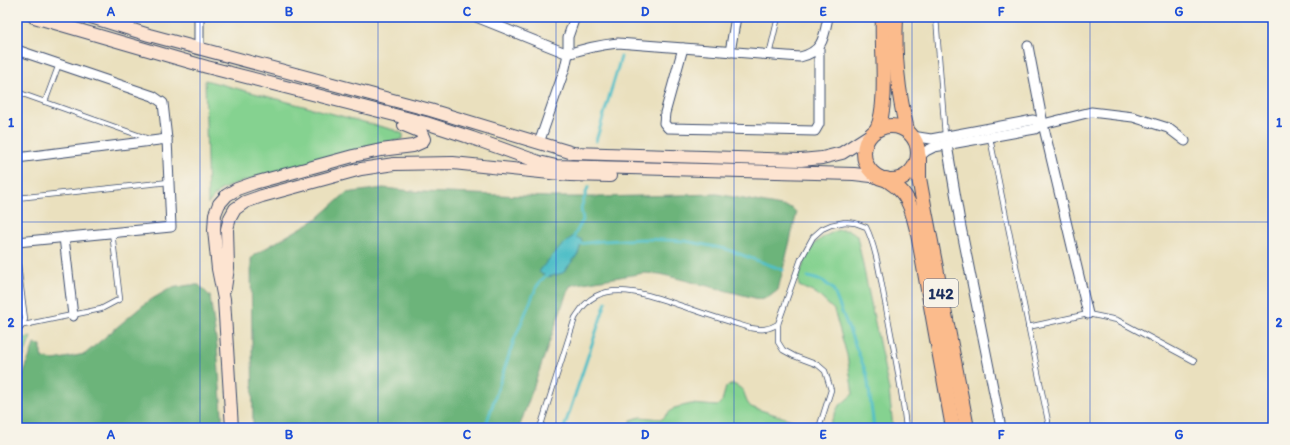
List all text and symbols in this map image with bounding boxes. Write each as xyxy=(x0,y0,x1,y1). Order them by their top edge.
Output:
text: A xyxy=(106,4,116,19)
text: B xyxy=(285,4,294,19)
text: C xyxy=(463,4,472,19)
text: D xyxy=(641,4,650,19)
text: E xyxy=(819,4,827,19)
text: F xyxy=(998,4,1005,19)
text: G xyxy=(1175,4,1184,19)
text: 1 xyxy=(8,115,14,130)
text: 1 xyxy=(1276,115,1282,130)
road number: 142 xyxy=(924,279,958,307)
text: 2 xyxy=(8,315,15,330)
text: 2 xyxy=(1276,315,1283,330)
text: A xyxy=(106,427,116,442)
text: B xyxy=(285,427,294,442)
text: C xyxy=(463,427,472,442)
text: D xyxy=(641,427,650,442)
text: E xyxy=(819,427,827,442)
text: F xyxy=(998,427,1005,442)
text: G xyxy=(1175,427,1184,442)

